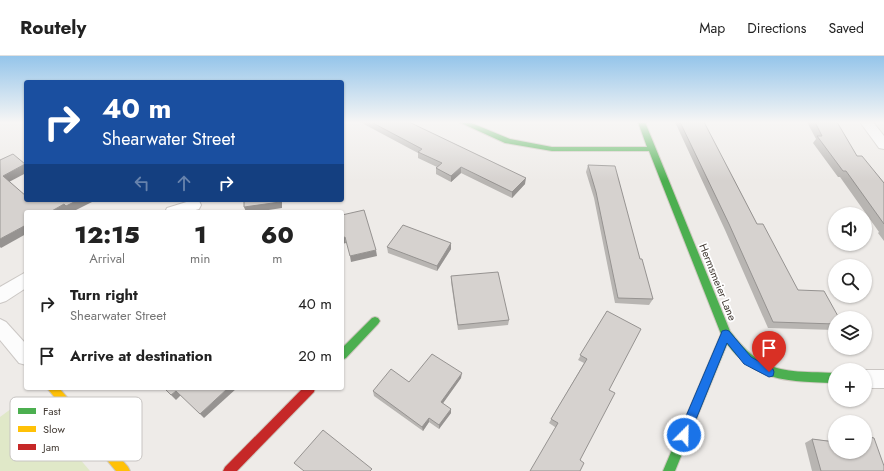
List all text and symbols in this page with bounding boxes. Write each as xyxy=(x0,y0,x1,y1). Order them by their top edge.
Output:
text: Routely xyxy=(20,14,86,41)
text: Map xyxy=(699,18,725,38)
text: Directions xyxy=(747,18,807,38)
text: Saved xyxy=(829,18,864,38)
text: 40 m xyxy=(102,88,171,129)
icon: right xyxy=(36,96,88,148)
text: Shearwater Street xyxy=(102,126,235,152)
icon: left xyxy=(131,172,153,194)
icon: ahead xyxy=(173,172,195,194)
icon: right xyxy=(215,172,237,194)
map controls xyxy=(828,207,872,459)
button: sound xyxy=(828,207,872,251)
text: 12:15 xyxy=(74,217,140,252)
text: 1 xyxy=(194,217,207,252)
text: 60 xyxy=(261,217,294,252)
street label: Hermsmeier Lane xyxy=(695,241,741,323)
text: Arrival xyxy=(89,249,125,268)
text: min xyxy=(190,249,210,268)
text: m xyxy=(272,249,282,268)
button: search xyxy=(828,259,872,303)
text: Turn right xyxy=(70,284,138,306)
icon: right xyxy=(36,293,58,315)
text: 40 m xyxy=(298,293,332,315)
text: Shearwater Street xyxy=(70,306,166,325)
button: layers xyxy=(828,311,872,355)
pin xyxy=(752,331,786,372)
icon: arrive xyxy=(758,337,780,359)
icon: arrive xyxy=(36,345,58,367)
text: Arrive at destination xyxy=(70,345,212,367)
text: 20 m xyxy=(298,345,332,367)
button: + xyxy=(828,363,872,407)
legend xyxy=(10,397,142,461)
text: Fast xyxy=(43,403,61,419)
position arrow xyxy=(663,414,705,456)
button: − xyxy=(828,415,872,459)
text: Slow xyxy=(43,421,65,437)
text: Jam xyxy=(41,439,60,455)

